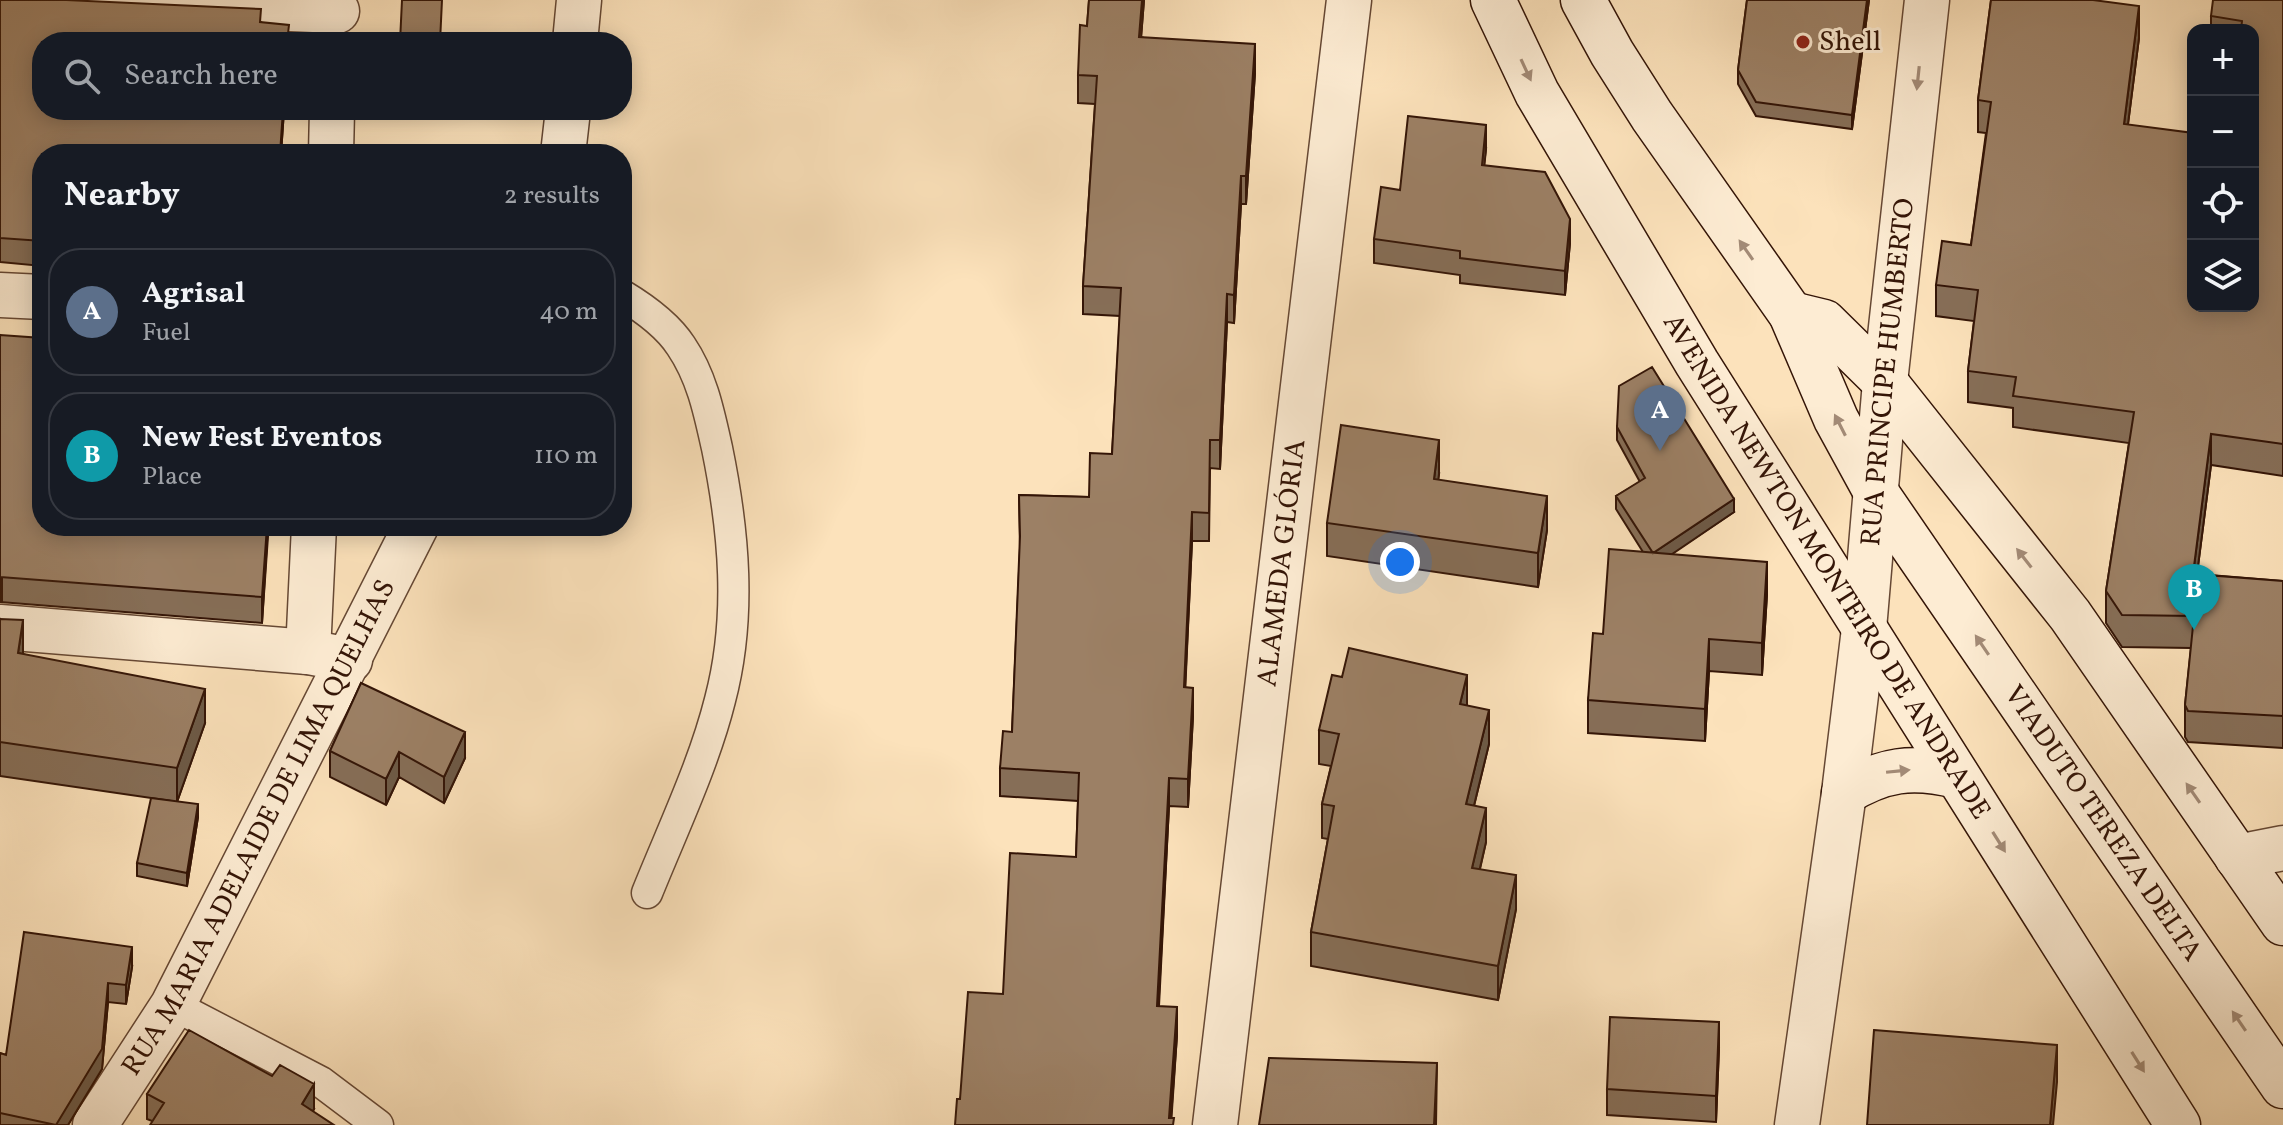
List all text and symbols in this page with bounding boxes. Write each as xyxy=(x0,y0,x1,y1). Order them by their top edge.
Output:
place label: Shell xyxy=(1819,23,1881,62)
map controls xyxy=(2187,24,2259,312)
button: + xyxy=(2187,24,2259,96)
search box xyxy=(32,32,632,120)
marker: Shell xyxy=(1794,33,1812,51)
icon: search xyxy=(60,54,104,98)
text: Search here xyxy=(124,55,278,97)
one-way arrow xyxy=(1519,59,1533,82)
one-way arrow xyxy=(1912,65,1925,90)
button: − xyxy=(2187,96,2259,168)
button: locate xyxy=(2187,168,2259,240)
text: Nearby xyxy=(64,173,180,220)
text: 2 results xyxy=(504,178,600,214)
street label: RUA PRINCIPE HUMBERTO xyxy=(1852,196,1925,548)
one-way arrow xyxy=(1738,239,1754,261)
button: layers xyxy=(2187,240,2259,312)
text: Agrisal xyxy=(142,273,245,315)
text: A xyxy=(83,294,101,330)
text: 40 m xyxy=(539,294,598,330)
street label: AVENIDA NEWTON MONTEIRO DE ANDRADE xyxy=(1656,309,1998,827)
text: Fuel xyxy=(142,315,191,351)
pin: A xyxy=(1634,385,1686,451)
one-way arrow xyxy=(1833,413,1847,436)
text: New Fest Eventos xyxy=(142,417,382,459)
street label: ALAMEDA GLÓRIA xyxy=(1248,437,1316,689)
text: B xyxy=(83,438,101,474)
text: 110 m xyxy=(534,438,598,474)
text: Place xyxy=(142,459,202,495)
your location xyxy=(1380,542,1420,582)
one-way arrow xyxy=(2016,548,2033,568)
pin: B xyxy=(2168,564,2220,630)
street label: RUA MARIA ADELAIDE DE LIMA QUELHAS xyxy=(113,573,405,1084)
one-way arrow xyxy=(1975,634,1990,655)
street label: VIADUTO TEREZA DELTA xyxy=(1994,677,2212,969)
one-way arrow xyxy=(1886,765,1911,778)
one-way arrow xyxy=(2186,783,2201,804)
one-way arrow xyxy=(1992,831,2006,853)
one-way arrow xyxy=(2232,1011,2247,1032)
one-way arrow xyxy=(2131,1051,2146,1072)

